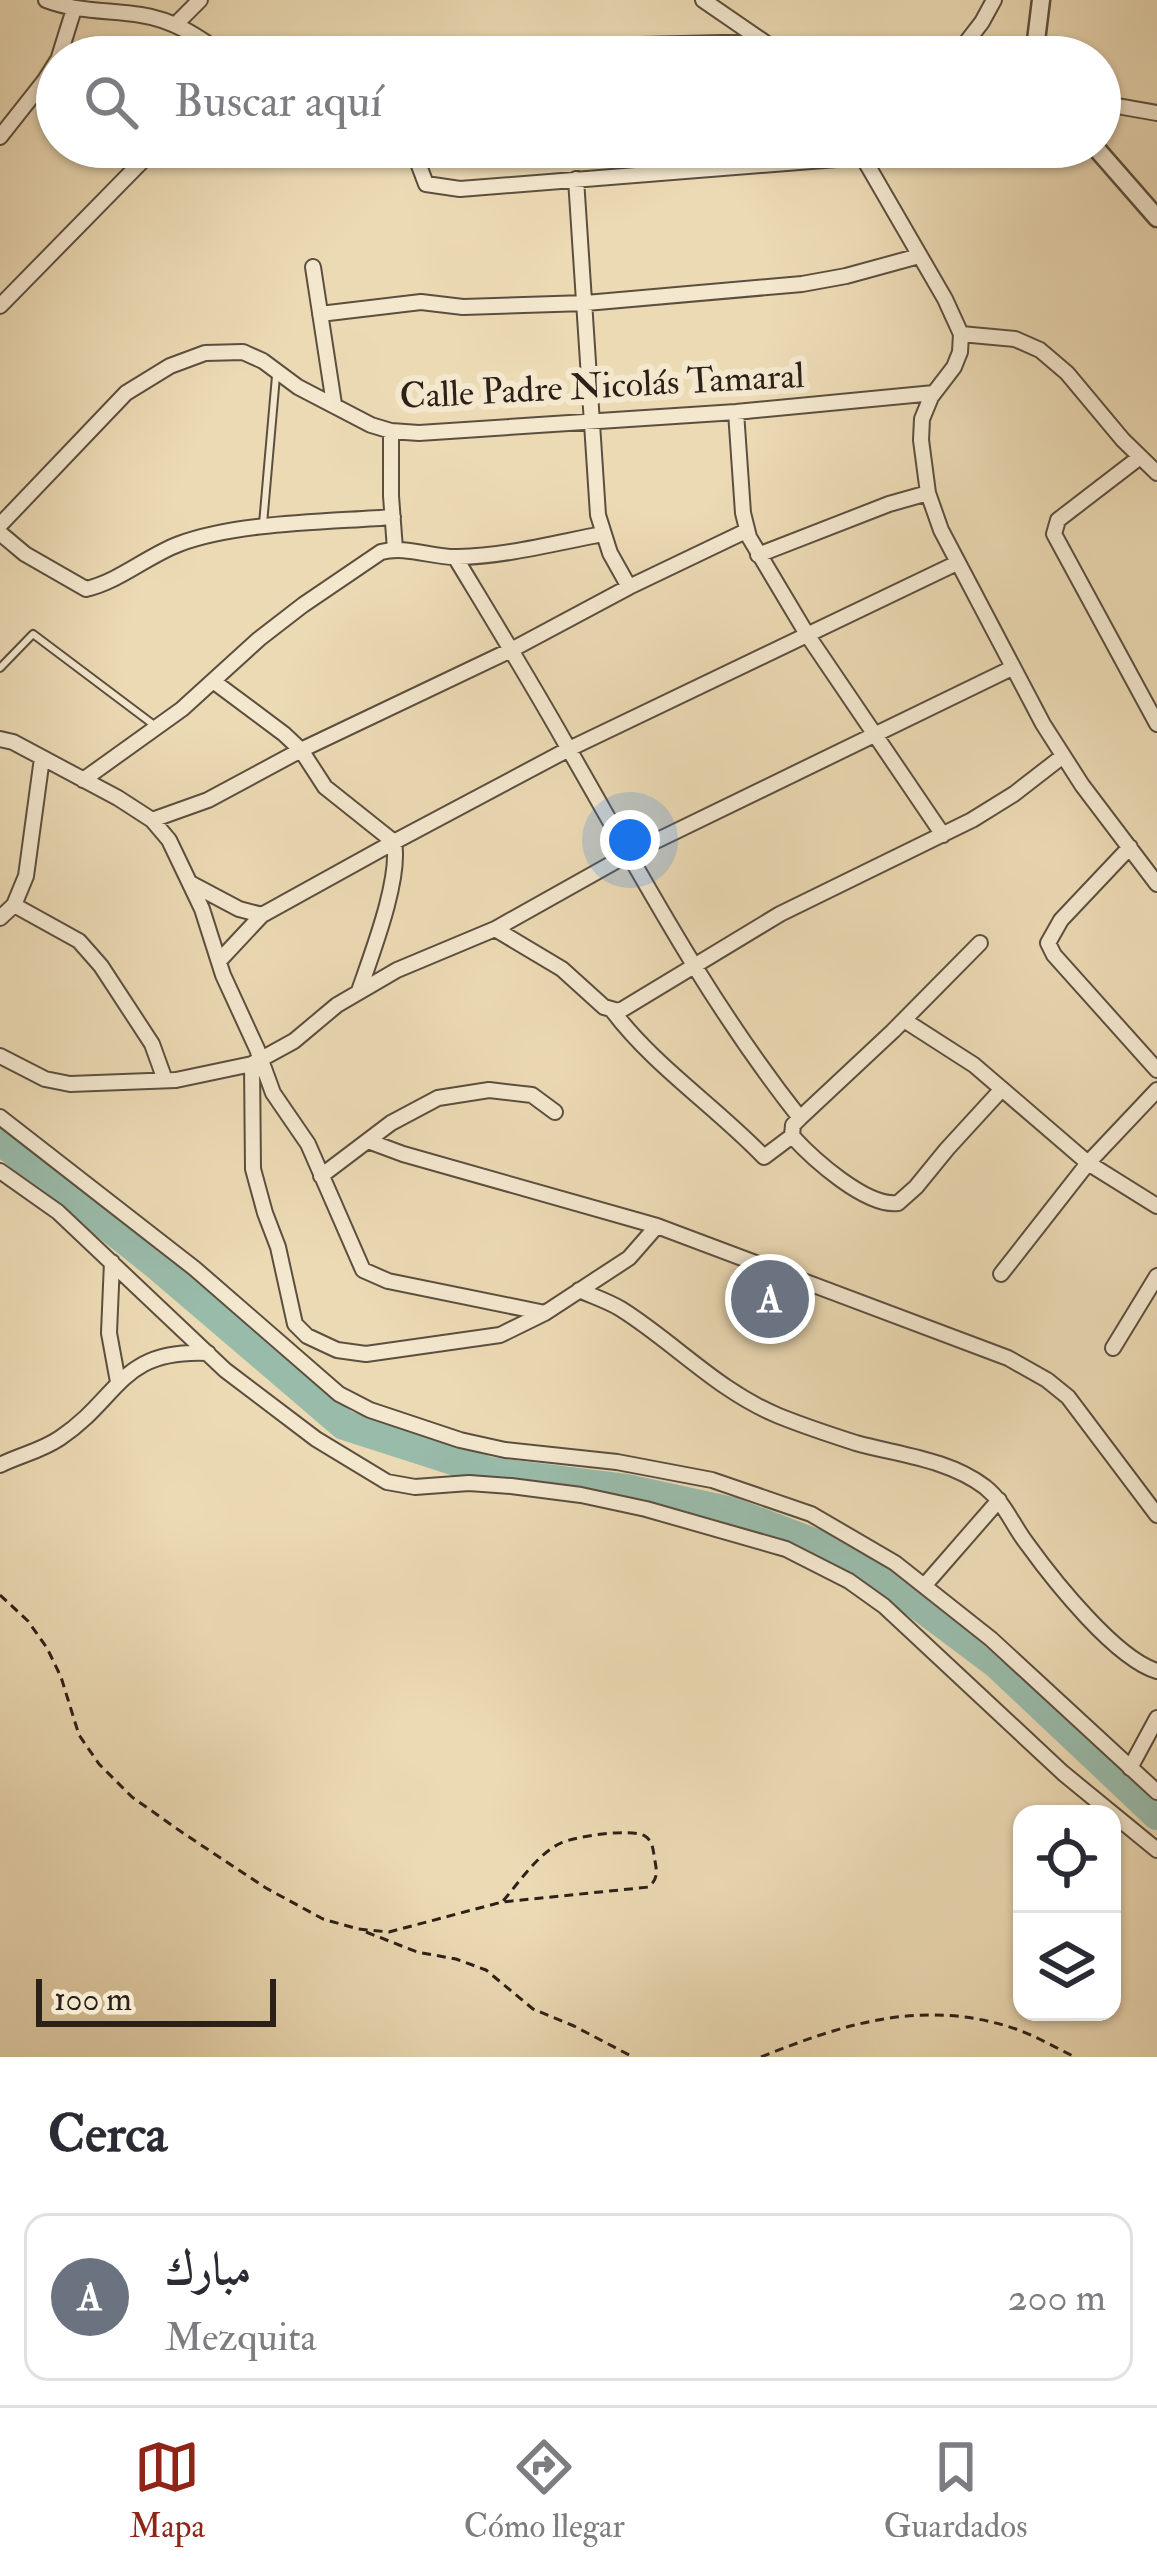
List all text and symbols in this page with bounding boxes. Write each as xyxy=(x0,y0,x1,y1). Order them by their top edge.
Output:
search box xyxy=(36,36,1121,168)
icon: search xyxy=(78,69,144,135)
text: Buscar aquí xyxy=(174,74,382,130)
street label: Calle Padre Nicolás Tamaral xyxy=(399,353,805,419)
your location xyxy=(600,810,660,870)
pin: A xyxy=(731,1254,809,1344)
map controls xyxy=(1013,1805,1121,2021)
button: locate xyxy=(1013,1805,1121,1913)
button: layers xyxy=(1013,1913,1121,2021)
scale bar xyxy=(36,1973,276,2026)
text: 100 m xyxy=(54,1979,132,2020)
text: Cerca xyxy=(48,2103,167,2167)
text: مبارك xyxy=(165,2242,251,2298)
text: A xyxy=(78,2273,102,2322)
text: 200 m xyxy=(1008,2273,1106,2322)
text: Mezquita xyxy=(165,2313,317,2362)
tab: Mapa xyxy=(129,2434,205,2547)
tab: Cómo llegar xyxy=(464,2434,625,2547)
tab: Guardados xyxy=(884,2434,1028,2547)

